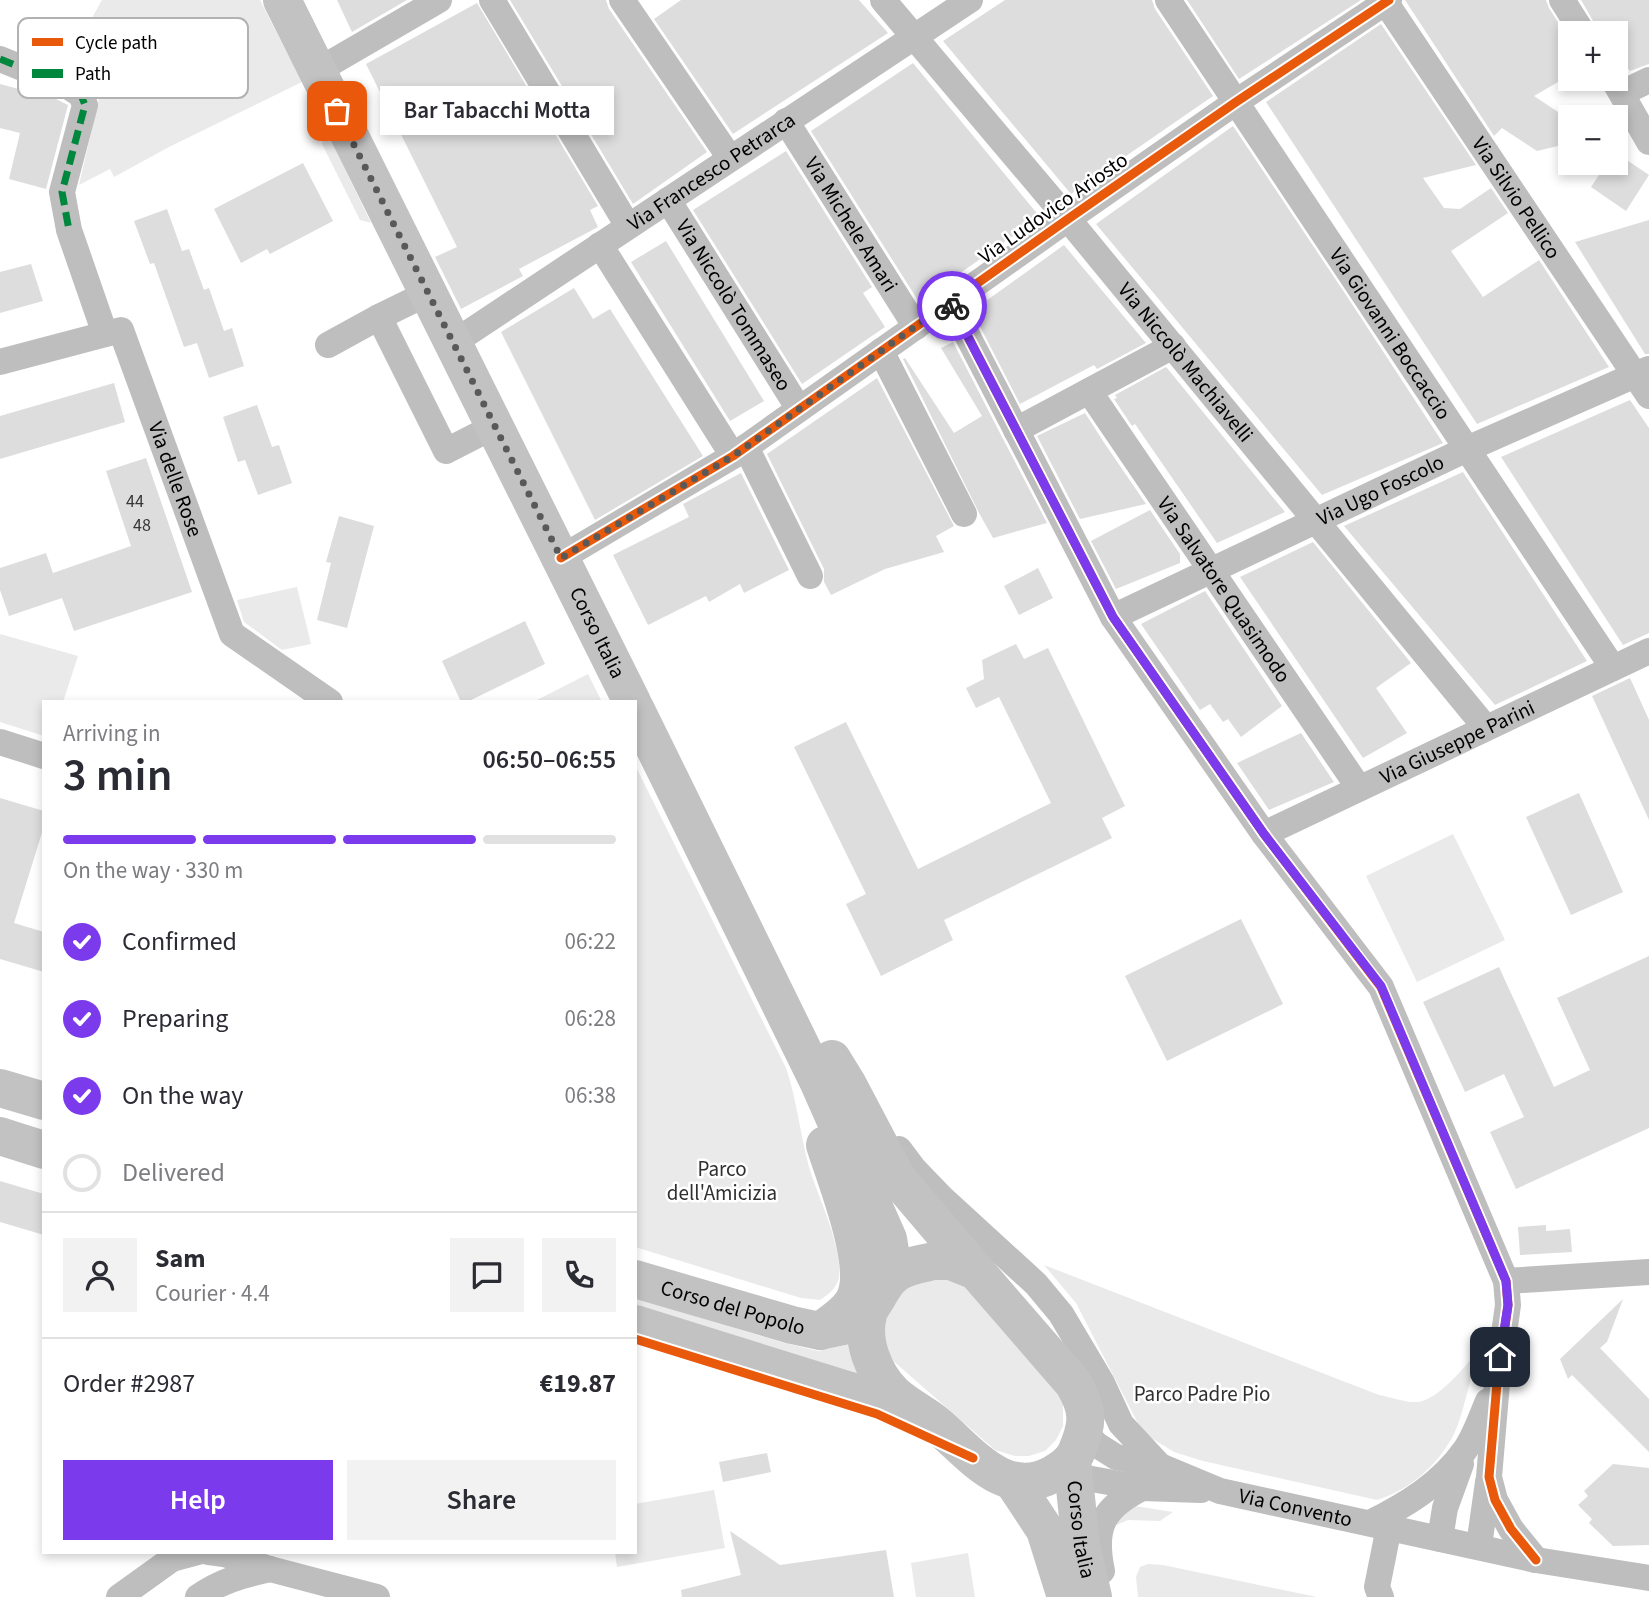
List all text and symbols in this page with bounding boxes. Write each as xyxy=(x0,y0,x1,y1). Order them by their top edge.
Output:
legend xyxy=(18,18,248,98)
map controls xyxy=(1558,21,1628,175)
button: + xyxy=(1558,21,1628,91)
text: Cycle path xyxy=(75,30,157,57)
text: Path xyxy=(75,61,111,88)
pin xyxy=(307,81,367,141)
callout: Bar Tabacchi Motta xyxy=(379,86,614,136)
icon: bag xyxy=(318,92,356,130)
text: Bar Tabacchi Motta xyxy=(403,94,591,127)
street label: Via Francesco Petrarca xyxy=(621,105,801,238)
button: − xyxy=(1558,105,1628,175)
street label: Via Silvio Pellico xyxy=(1465,131,1568,265)
street label: Via Ludovico Ariosto xyxy=(972,145,1134,271)
street label: Via Michele Amari xyxy=(797,151,905,298)
street label: Via Niccolò Tommaseo xyxy=(669,213,799,397)
street label: Via Giovanni Boccaccio xyxy=(1322,242,1458,426)
courier xyxy=(917,271,987,341)
street label: Via Niccolò Machiavelli xyxy=(1111,276,1260,449)
icon: bike xyxy=(933,287,971,325)
street label: Via delle Rose xyxy=(141,417,210,541)
street label: Via Ugo Foscolo xyxy=(1312,447,1449,533)
house number: 44 xyxy=(126,489,144,514)
street label: Via Salvatore Quasimodo xyxy=(1150,490,1298,689)
house number: 48 xyxy=(133,513,151,538)
street label: Corso Italia xyxy=(562,582,633,684)
street label: Via Giuseppe Parini xyxy=(1375,692,1540,792)
text: Arriving in xyxy=(63,717,161,750)
text: 06:50–06:55 xyxy=(483,741,616,778)
text: 3 min xyxy=(63,743,172,808)
text: On the way · 330 m xyxy=(63,854,243,887)
icon: check xyxy=(63,923,101,961)
text: Confirmed xyxy=(122,923,237,960)
text: 06:22 xyxy=(565,925,616,958)
icon: check xyxy=(63,1000,101,1038)
text: Preparing xyxy=(122,1000,228,1037)
text: 06:28 xyxy=(565,1002,616,1035)
icon: check xyxy=(63,1077,101,1115)
text: On the way xyxy=(122,1077,243,1114)
text: 06:38 xyxy=(565,1079,616,1112)
text: Delivered xyxy=(122,1154,225,1191)
park label: Parco dell'Amicizia xyxy=(667,1154,777,1208)
button: person xyxy=(63,1238,137,1312)
button: chat xyxy=(450,1238,524,1312)
button: phone xyxy=(542,1238,616,1312)
text: Sam xyxy=(155,1240,205,1277)
street label: Corso del Popolo xyxy=(657,1272,808,1342)
text: Courier · 4.4 xyxy=(155,1277,270,1310)
pin xyxy=(1470,1327,1530,1387)
icon: home xyxy=(1481,1338,1519,1376)
text: Order #2987 xyxy=(63,1365,195,1402)
text: €19.87 xyxy=(540,1365,616,1402)
park label: Parco Padre Pio xyxy=(1134,1379,1270,1409)
button: Help xyxy=(63,1460,333,1540)
button: Share xyxy=(347,1460,616,1540)
street label: Corso Italia xyxy=(1059,1479,1103,1581)
street label: Via Convento xyxy=(1236,1480,1355,1534)

